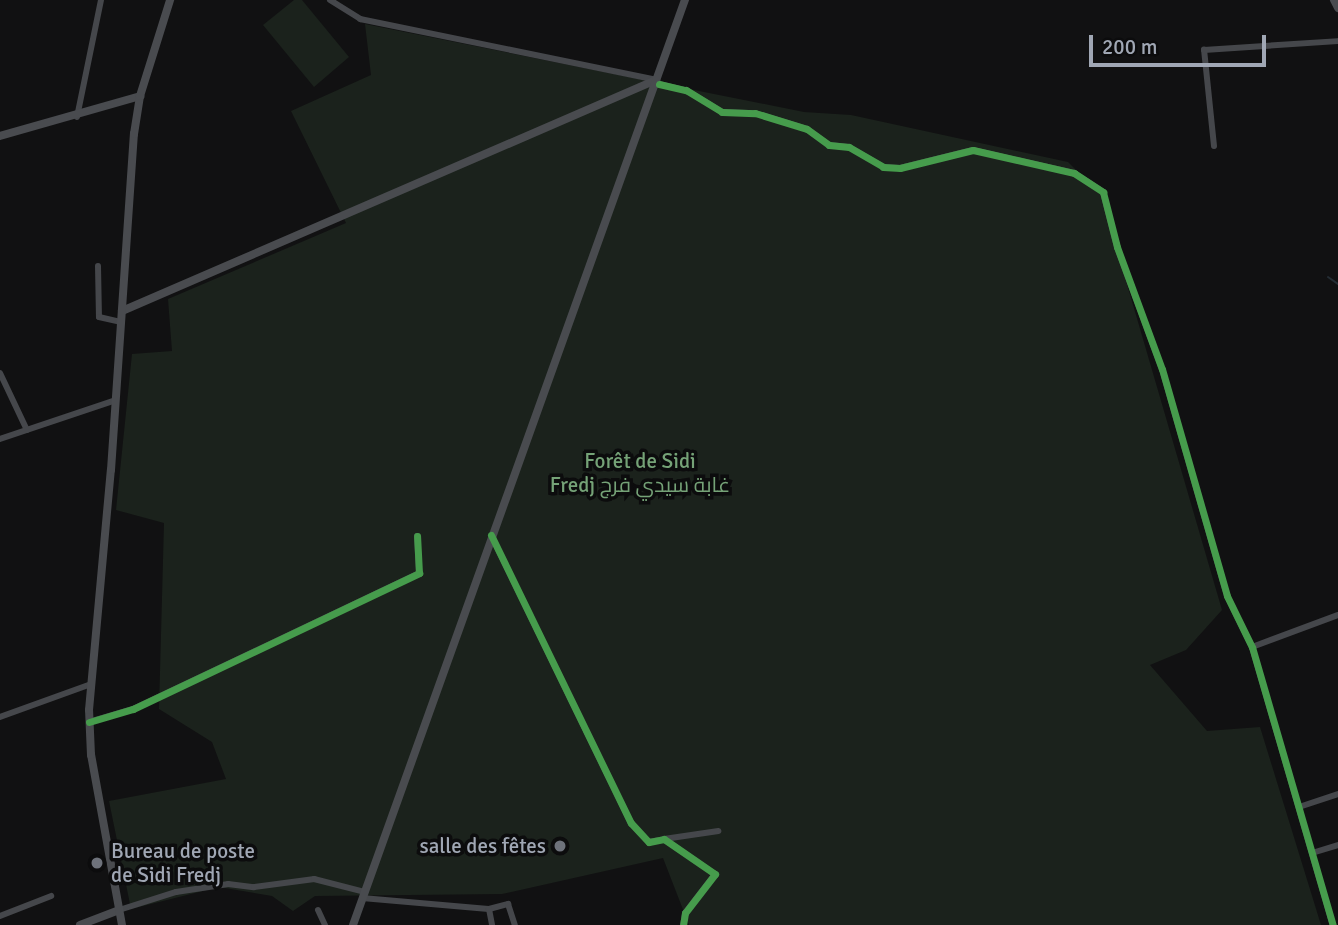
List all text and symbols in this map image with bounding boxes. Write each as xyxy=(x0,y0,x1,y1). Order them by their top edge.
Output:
scale bar xyxy=(1093,21,1270,65)
text: 200 m xyxy=(1102,34,1157,60)
park label: Forêt de Sidi Fredj غابة سيدي فرج xyxy=(550,448,730,498)
place label: salle des fêtes xyxy=(419,833,546,859)
place label: Bureau de poste de Sidi Fredj xyxy=(111,838,255,888)
marker: salle des fêtes xyxy=(552,838,568,854)
marker: Bureau de poste de Sidi Fredj xyxy=(89,855,105,871)

